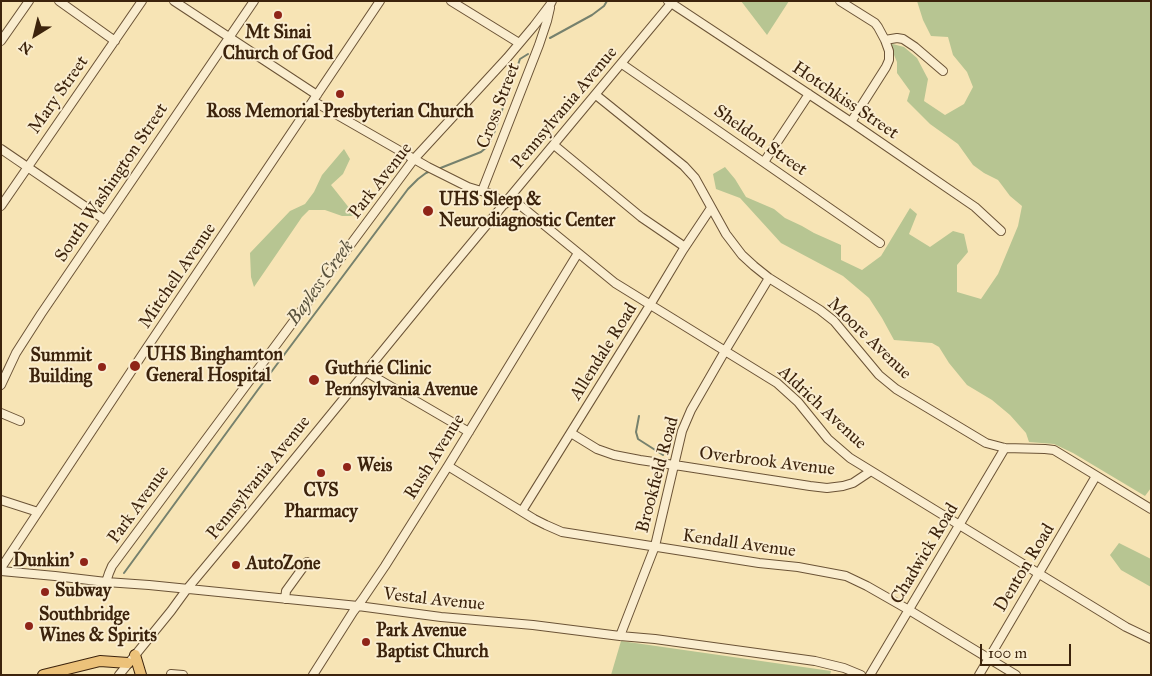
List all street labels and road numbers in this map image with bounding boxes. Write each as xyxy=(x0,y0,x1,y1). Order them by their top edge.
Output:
street label: Pennsylvania Avenue xyxy=(508,43,622,173)
street label: Mary Street xyxy=(24,52,94,138)
street label: Hotchkiss Street xyxy=(788,58,902,144)
street label: Cross Street xyxy=(473,60,525,152)
street label: South Washington Street xyxy=(51,100,173,266)
street label: Sheldon Street xyxy=(709,101,811,181)
street label: Park Avenue xyxy=(345,139,417,223)
street label: Mitchell Avenue xyxy=(135,219,221,333)
street label: Moore Avenue xyxy=(822,293,916,385)
street label: Allendale Road xyxy=(566,300,642,404)
street label: Aldrich Avenue xyxy=(773,362,871,454)
street label: Rush Avenue xyxy=(400,410,470,504)
street label: Pennsylvania Avenue xyxy=(203,412,315,544)
street label: Brookfield Road xyxy=(632,415,684,535)
street label: Overbrook Avenue xyxy=(698,443,836,481)
street label: Park Avenue xyxy=(104,462,174,548)
street label: Chadwick Road xyxy=(886,500,964,608)
street label: Denton Road xyxy=(990,520,1060,616)
street label: Kendall Avenue xyxy=(681,525,797,563)
street label: Vestal Avenue xyxy=(382,584,486,616)

